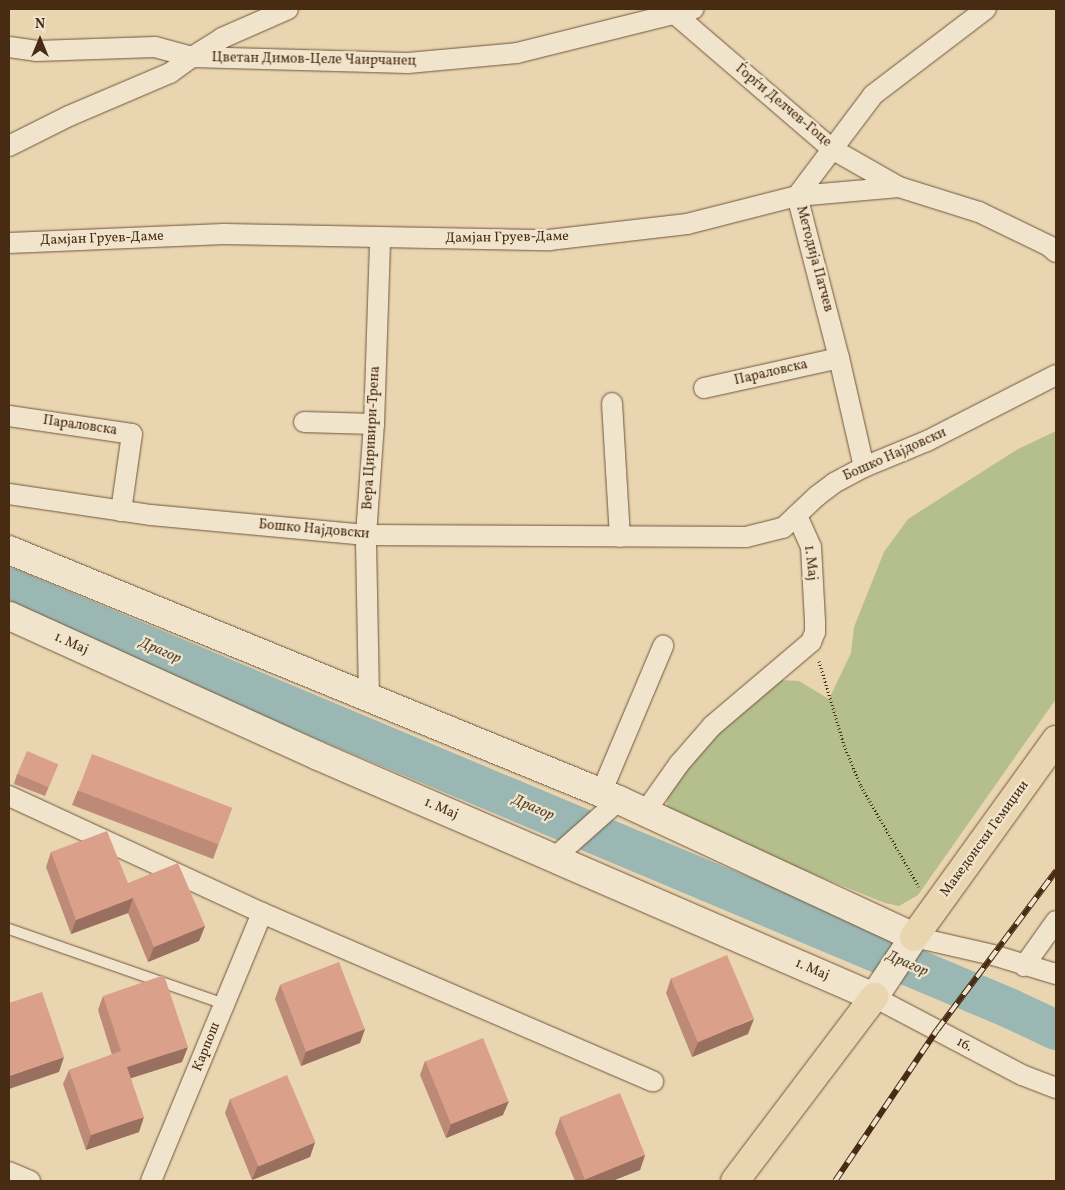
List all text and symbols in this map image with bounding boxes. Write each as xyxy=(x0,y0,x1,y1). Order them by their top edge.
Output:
north arrow xyxy=(15,15,65,65)
text: N xyxy=(35,15,45,34)
street label: Цветан Димов-Целе Чаирчанец xyxy=(212,50,416,70)
street label: Ѓорѓи Делчев-Гоце xyxy=(731,61,835,151)
street label: Методија Патчев xyxy=(792,204,836,314)
street label: Дамјан Груев-Даме xyxy=(40,228,164,250)
street label: Дамјан Груев-Даме xyxy=(445,229,569,247)
street label: Параловска xyxy=(733,356,809,390)
street label: Вера Циривири-Трена xyxy=(360,366,384,510)
street label: Параловска xyxy=(42,412,118,440)
street label: Бошко Најдовски xyxy=(841,425,949,485)
street label: Бошко Најдовски xyxy=(258,517,370,543)
street label: 1. Мај xyxy=(799,544,821,582)
street label: 1. Мај xyxy=(51,629,91,659)
water label: Драгор xyxy=(136,634,184,668)
street label: Македонски Гемиџии xyxy=(937,778,1033,900)
water label: Драгор xyxy=(509,791,557,825)
street label: 1. Мај xyxy=(421,794,461,824)
water label: Драгор xyxy=(883,947,931,981)
street label: 1. Мај xyxy=(792,955,832,985)
street label: Карпош xyxy=(190,1020,224,1074)
street label: 16. xyxy=(953,1034,975,1056)

